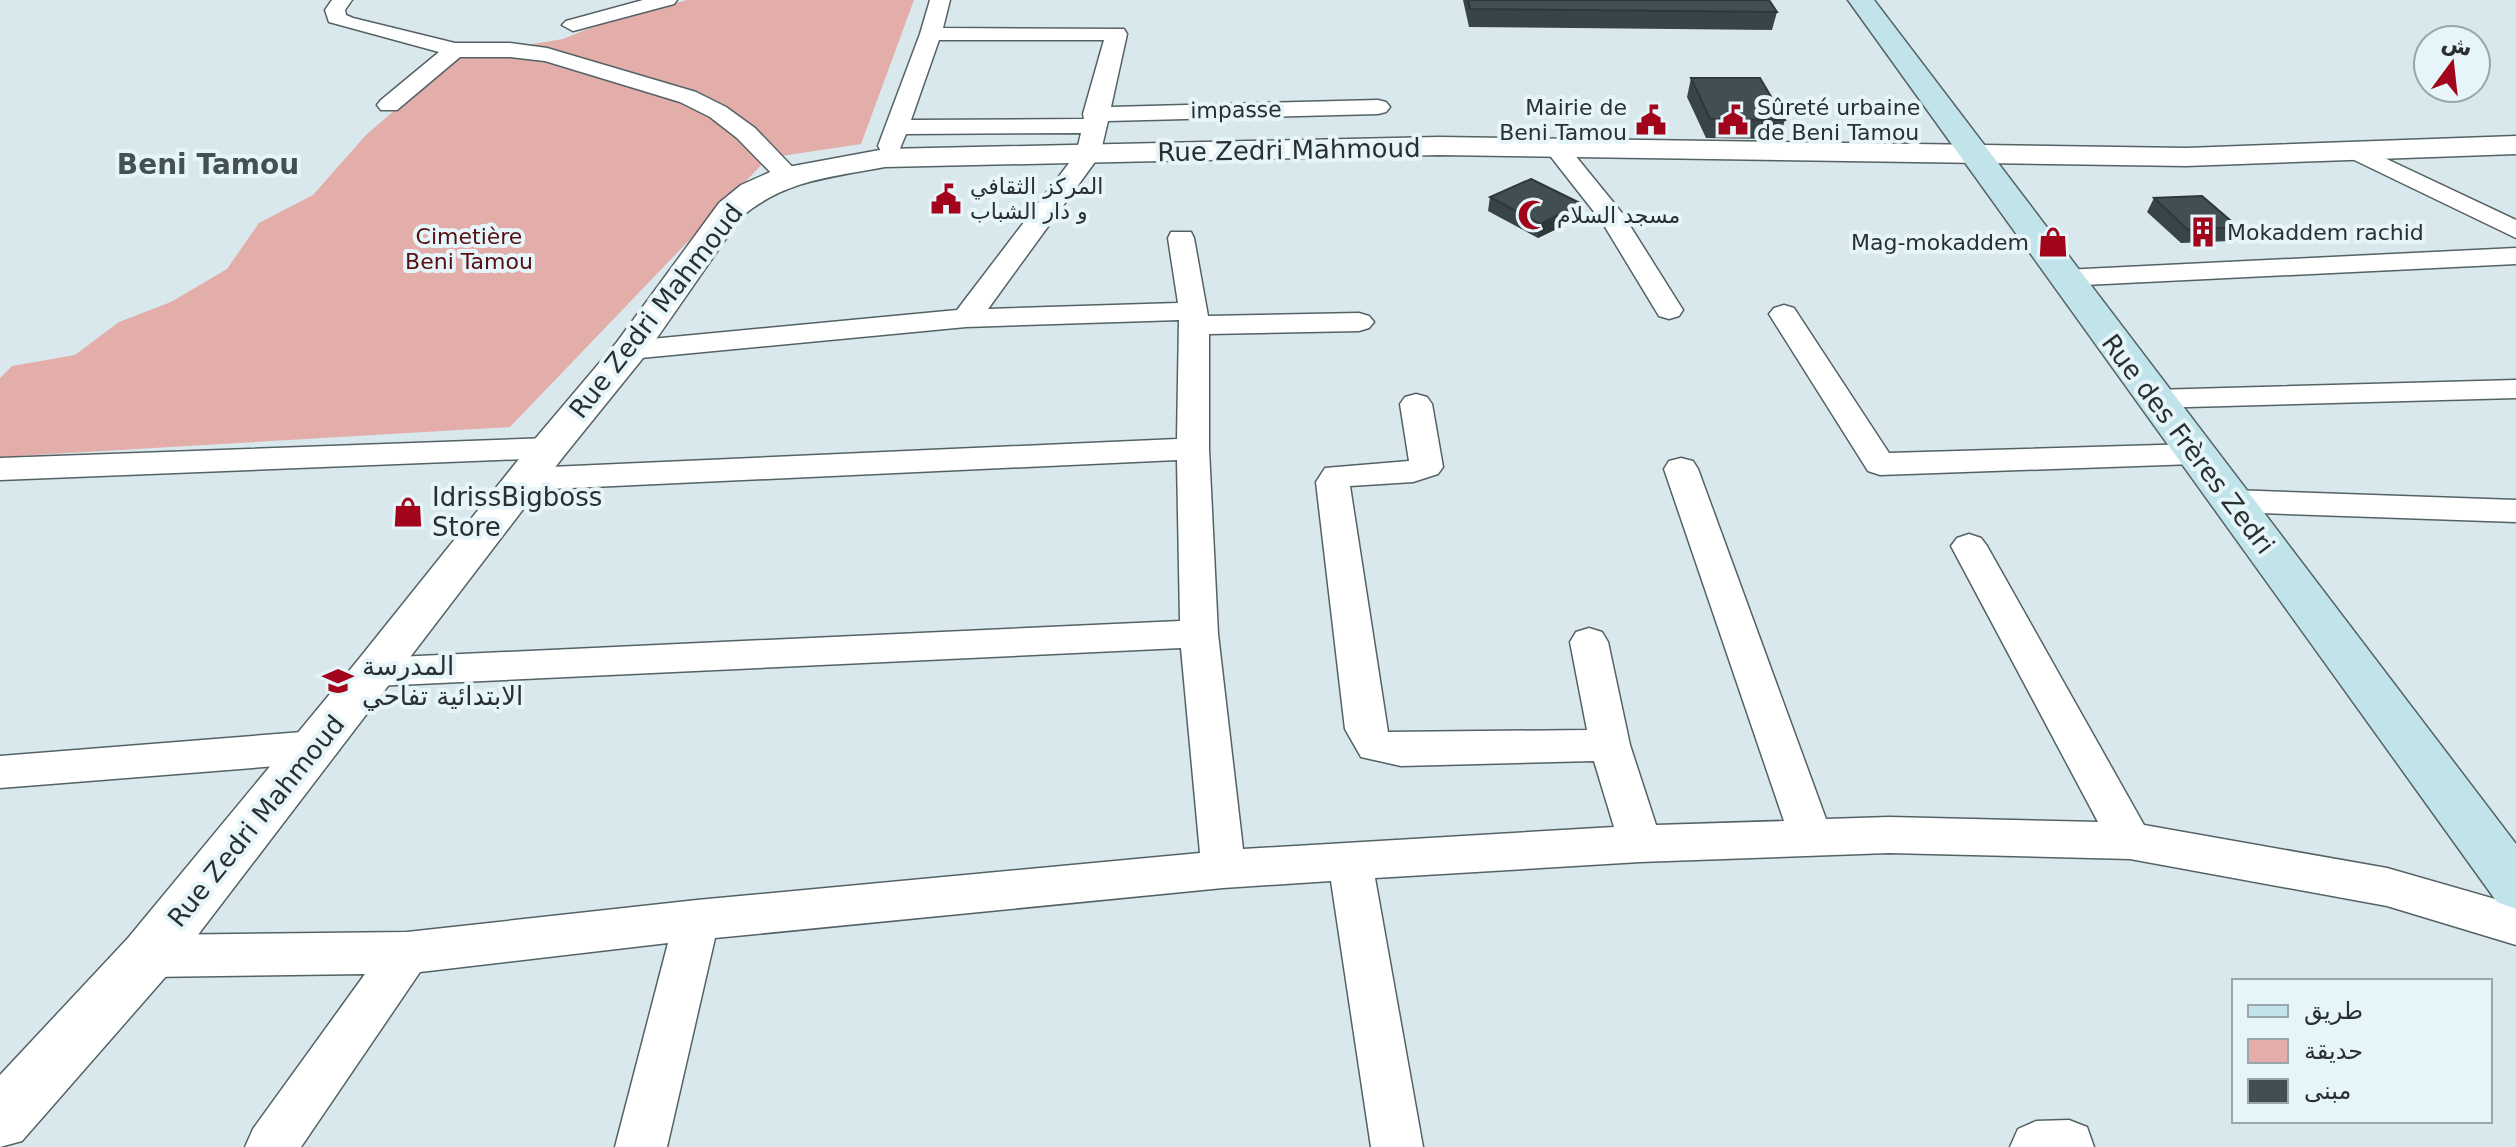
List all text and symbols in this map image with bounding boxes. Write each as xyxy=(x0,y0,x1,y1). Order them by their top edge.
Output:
north arrow xyxy=(2412,24,2492,104)
text: ش xyxy=(2439,29,2475,61)
place label: Mairie de Beni Tamou xyxy=(1499,95,1627,145)
place label: Sûreté urbaine de Beni Tamou xyxy=(1757,95,1920,145)
street label: impasse xyxy=(1190,97,1282,123)
public building icon: Mairie de Beni Tamou xyxy=(1634,103,1668,137)
public building icon: Sûreté urbaine de Beni Tamou xyxy=(1716,103,1750,137)
street label: Rue Zedri Mahmoud xyxy=(1157,133,1421,167)
district label: Beni Tamou xyxy=(117,148,299,181)
place label: المركز الثقافي و دار الشباب xyxy=(970,174,1103,224)
public building icon: المركز الثقافي و دار الشباب xyxy=(929,182,963,216)
street label: Rue Zedri Mahmoud xyxy=(563,198,749,424)
mosque icon: مسجد السلام xyxy=(1516,198,1550,232)
place label: مسجد السلام xyxy=(1557,203,1680,228)
building icon: Mokaddem rachid xyxy=(2186,215,2220,249)
place label: Mokaddem rachid xyxy=(2227,220,2424,245)
park label: Cimetière Beni Tamou xyxy=(405,224,533,274)
shop icon: Mag-mokaddem xyxy=(2036,225,2070,259)
place label: Mag-mokaddem xyxy=(1851,230,2029,255)
street label: Rue des Frères Zedri xyxy=(2096,328,2280,560)
place label: IdrissBigboss Store xyxy=(432,482,602,542)
shop icon: IdrissBigboss Store xyxy=(391,495,425,529)
place label: المدرسة الابتدائية تفاحي xyxy=(362,651,523,711)
school or university icon: المدرسة الابتدائية تفاحي xyxy=(321,664,355,698)
street label: Rue Zedri Mahmoud xyxy=(162,709,350,933)
legend xyxy=(2232,979,2492,1123)
text: طريق xyxy=(2304,997,2363,1025)
text: حديقة xyxy=(2304,1037,2363,1065)
text: مبنى xyxy=(2304,1077,2351,1105)

